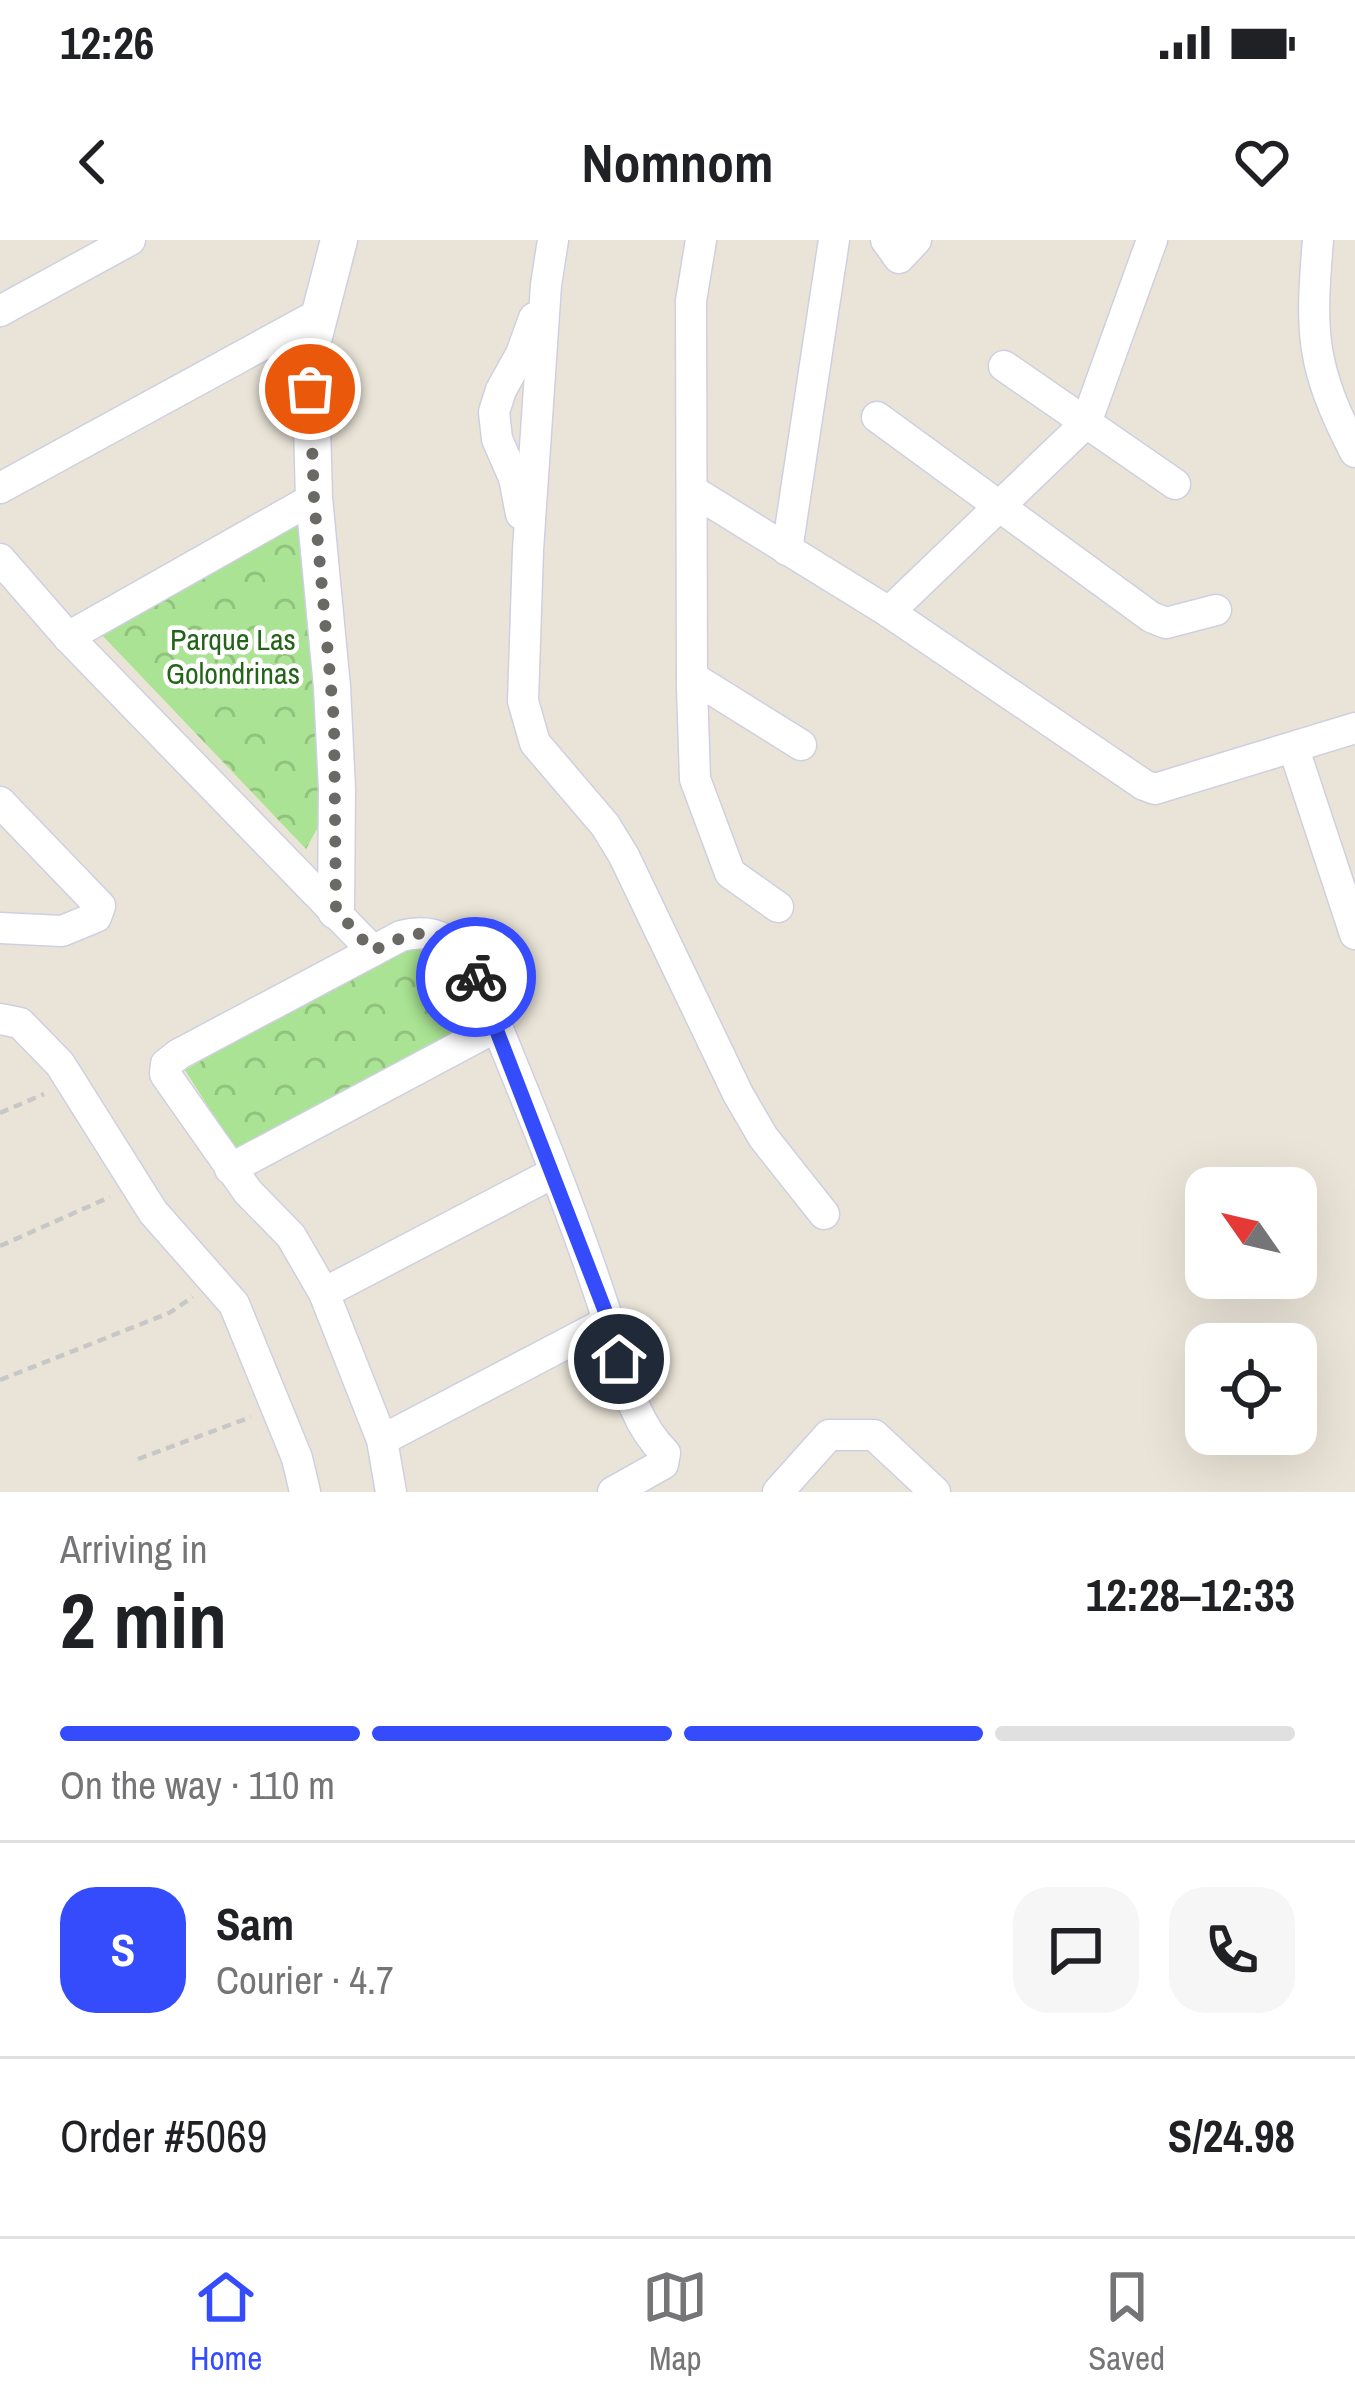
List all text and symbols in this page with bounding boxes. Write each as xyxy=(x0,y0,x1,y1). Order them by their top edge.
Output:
text: 12:26 xyxy=(60,12,154,73)
text: Nomnom xyxy=(582,126,773,199)
icon: back xyxy=(60,129,126,195)
icon: heart xyxy=(1229,129,1295,195)
pin xyxy=(259,338,361,440)
icon: bag xyxy=(277,356,343,422)
park label: Parque Las Golondrinas xyxy=(166,619,300,693)
courier xyxy=(416,917,536,1037)
icon: bike xyxy=(443,944,509,1010)
north arrow xyxy=(1185,1167,1317,1299)
map controls xyxy=(1185,1167,1317,1455)
pin xyxy=(568,1308,670,1410)
button: locate xyxy=(1185,1323,1317,1455)
icon: home xyxy=(586,1326,652,1392)
text: Arriving in xyxy=(60,1523,208,1575)
text: 12:28–12:33 xyxy=(1086,1564,1295,1625)
text: 2 min xyxy=(60,1567,227,1672)
text: On the way · 110 m xyxy=(60,1759,335,1811)
button: chat xyxy=(1013,1887,1139,2013)
button: phone xyxy=(1169,1887,1295,2013)
text: Sam xyxy=(216,1893,294,1954)
text: S xyxy=(111,1919,135,1980)
text: Courier · 4.7 xyxy=(216,1954,394,2006)
text: Order #5069 xyxy=(60,2105,267,2166)
text: S/24.98 xyxy=(1168,2105,1295,2166)
tab: Home xyxy=(190,2264,262,2380)
tab: Map xyxy=(642,2264,708,2380)
tab: Saved xyxy=(1088,2264,1165,2380)

